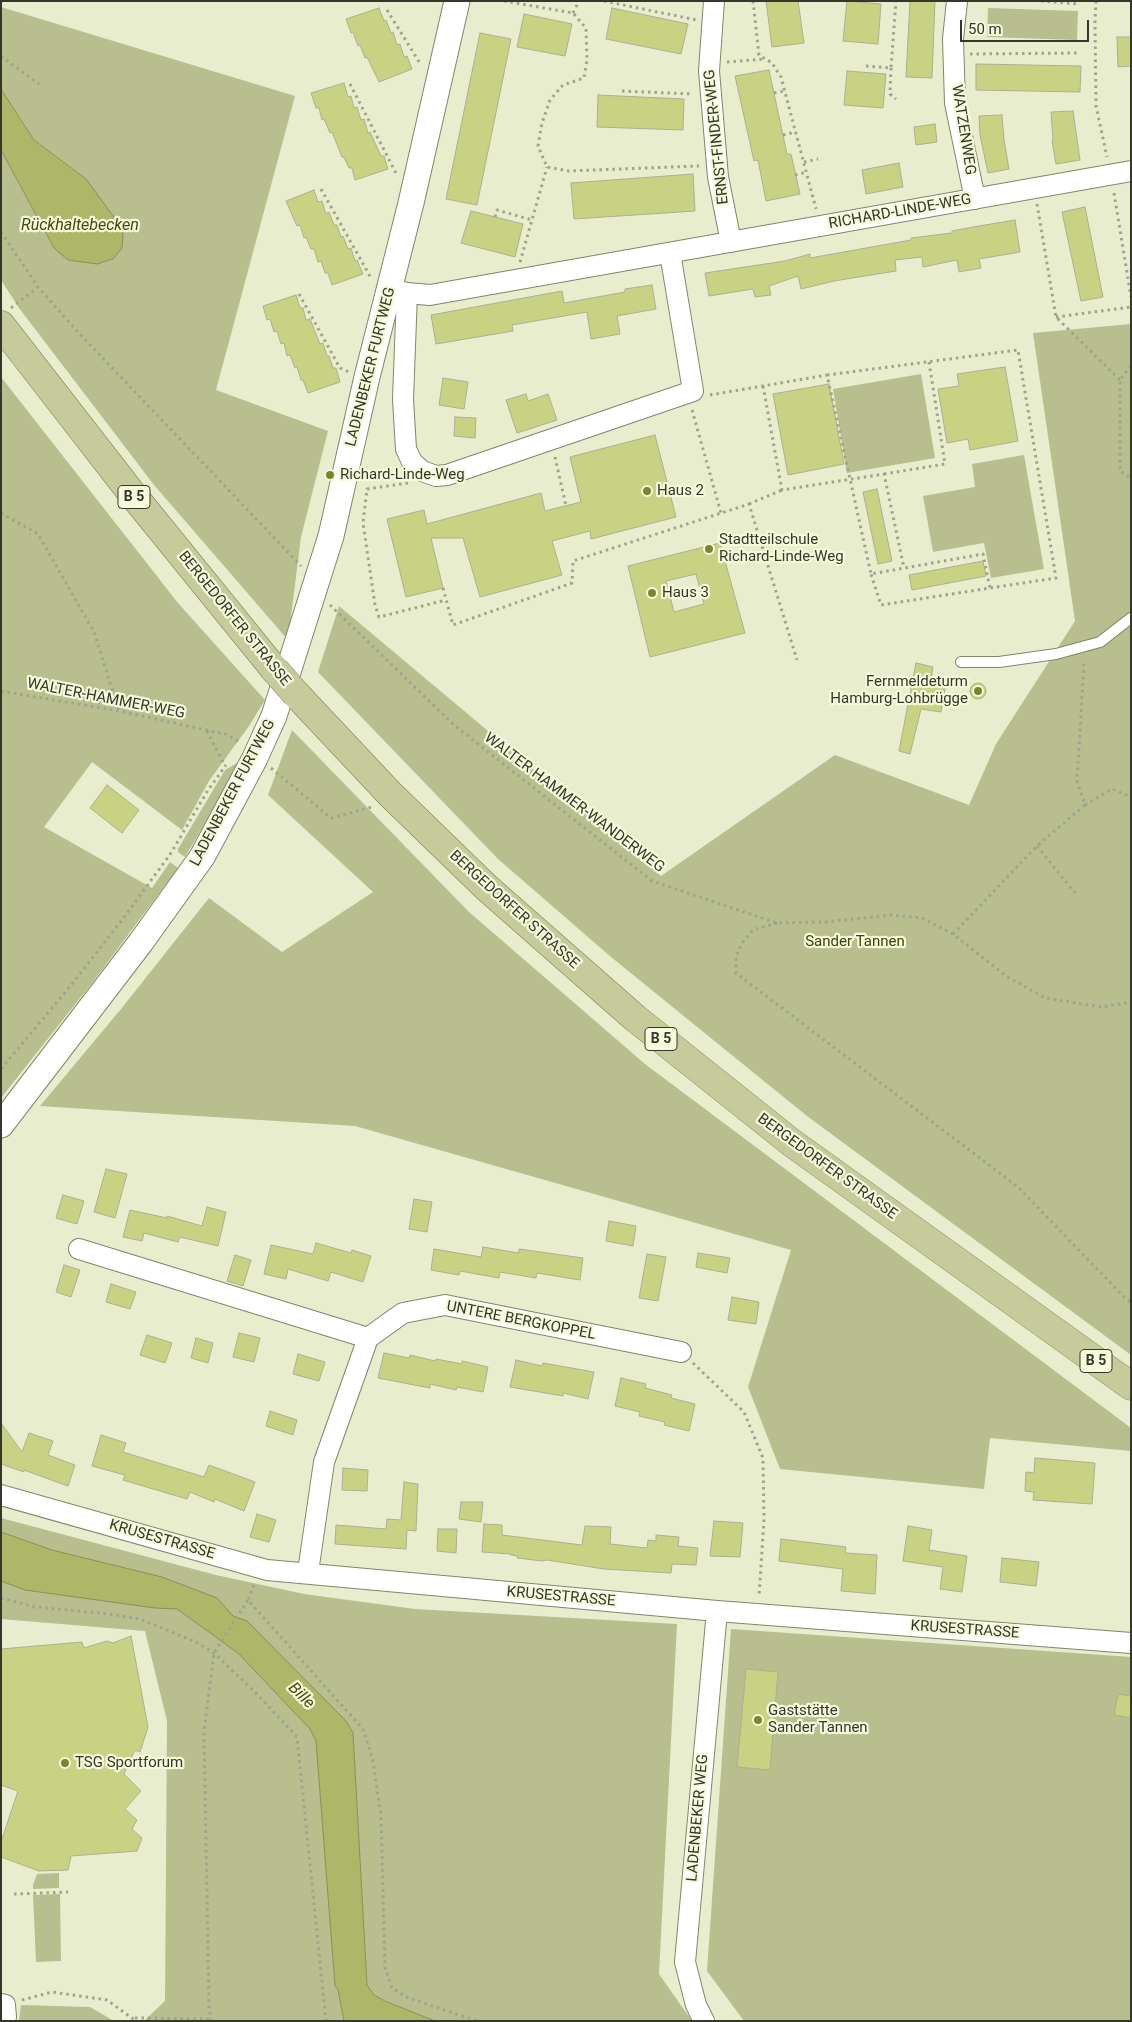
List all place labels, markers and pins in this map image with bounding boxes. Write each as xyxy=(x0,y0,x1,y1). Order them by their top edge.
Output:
place label: Richard-Linde-Weg xyxy=(340,466,465,484)
marker: Richard-Linde-Weg xyxy=(324,469,336,481)
place label: Haus 2 xyxy=(657,482,704,500)
marker: Haus 2 xyxy=(641,485,653,497)
place label: Stadtteilschule Richard-Linde-Weg xyxy=(719,531,844,566)
marker: Stadtteilschule Richard-Linde-Weg xyxy=(703,543,715,555)
place label: Haus 3 xyxy=(662,584,709,602)
marker: Haus 3 xyxy=(646,587,658,599)
place label: Fernmeldeturm Hamburg-Lohbrügge xyxy=(830,673,968,708)
marker: Fernmeldeturm Hamburg-Lohbrügge xyxy=(972,685,984,697)
place label: Gaststätte Sander Tannen xyxy=(768,1702,868,1737)
marker: Gaststätte Sander Tannen xyxy=(752,1714,764,1726)
place label: TSG Sportforum xyxy=(75,1754,183,1772)
marker: TSG Sportforum xyxy=(59,1757,71,1769)

